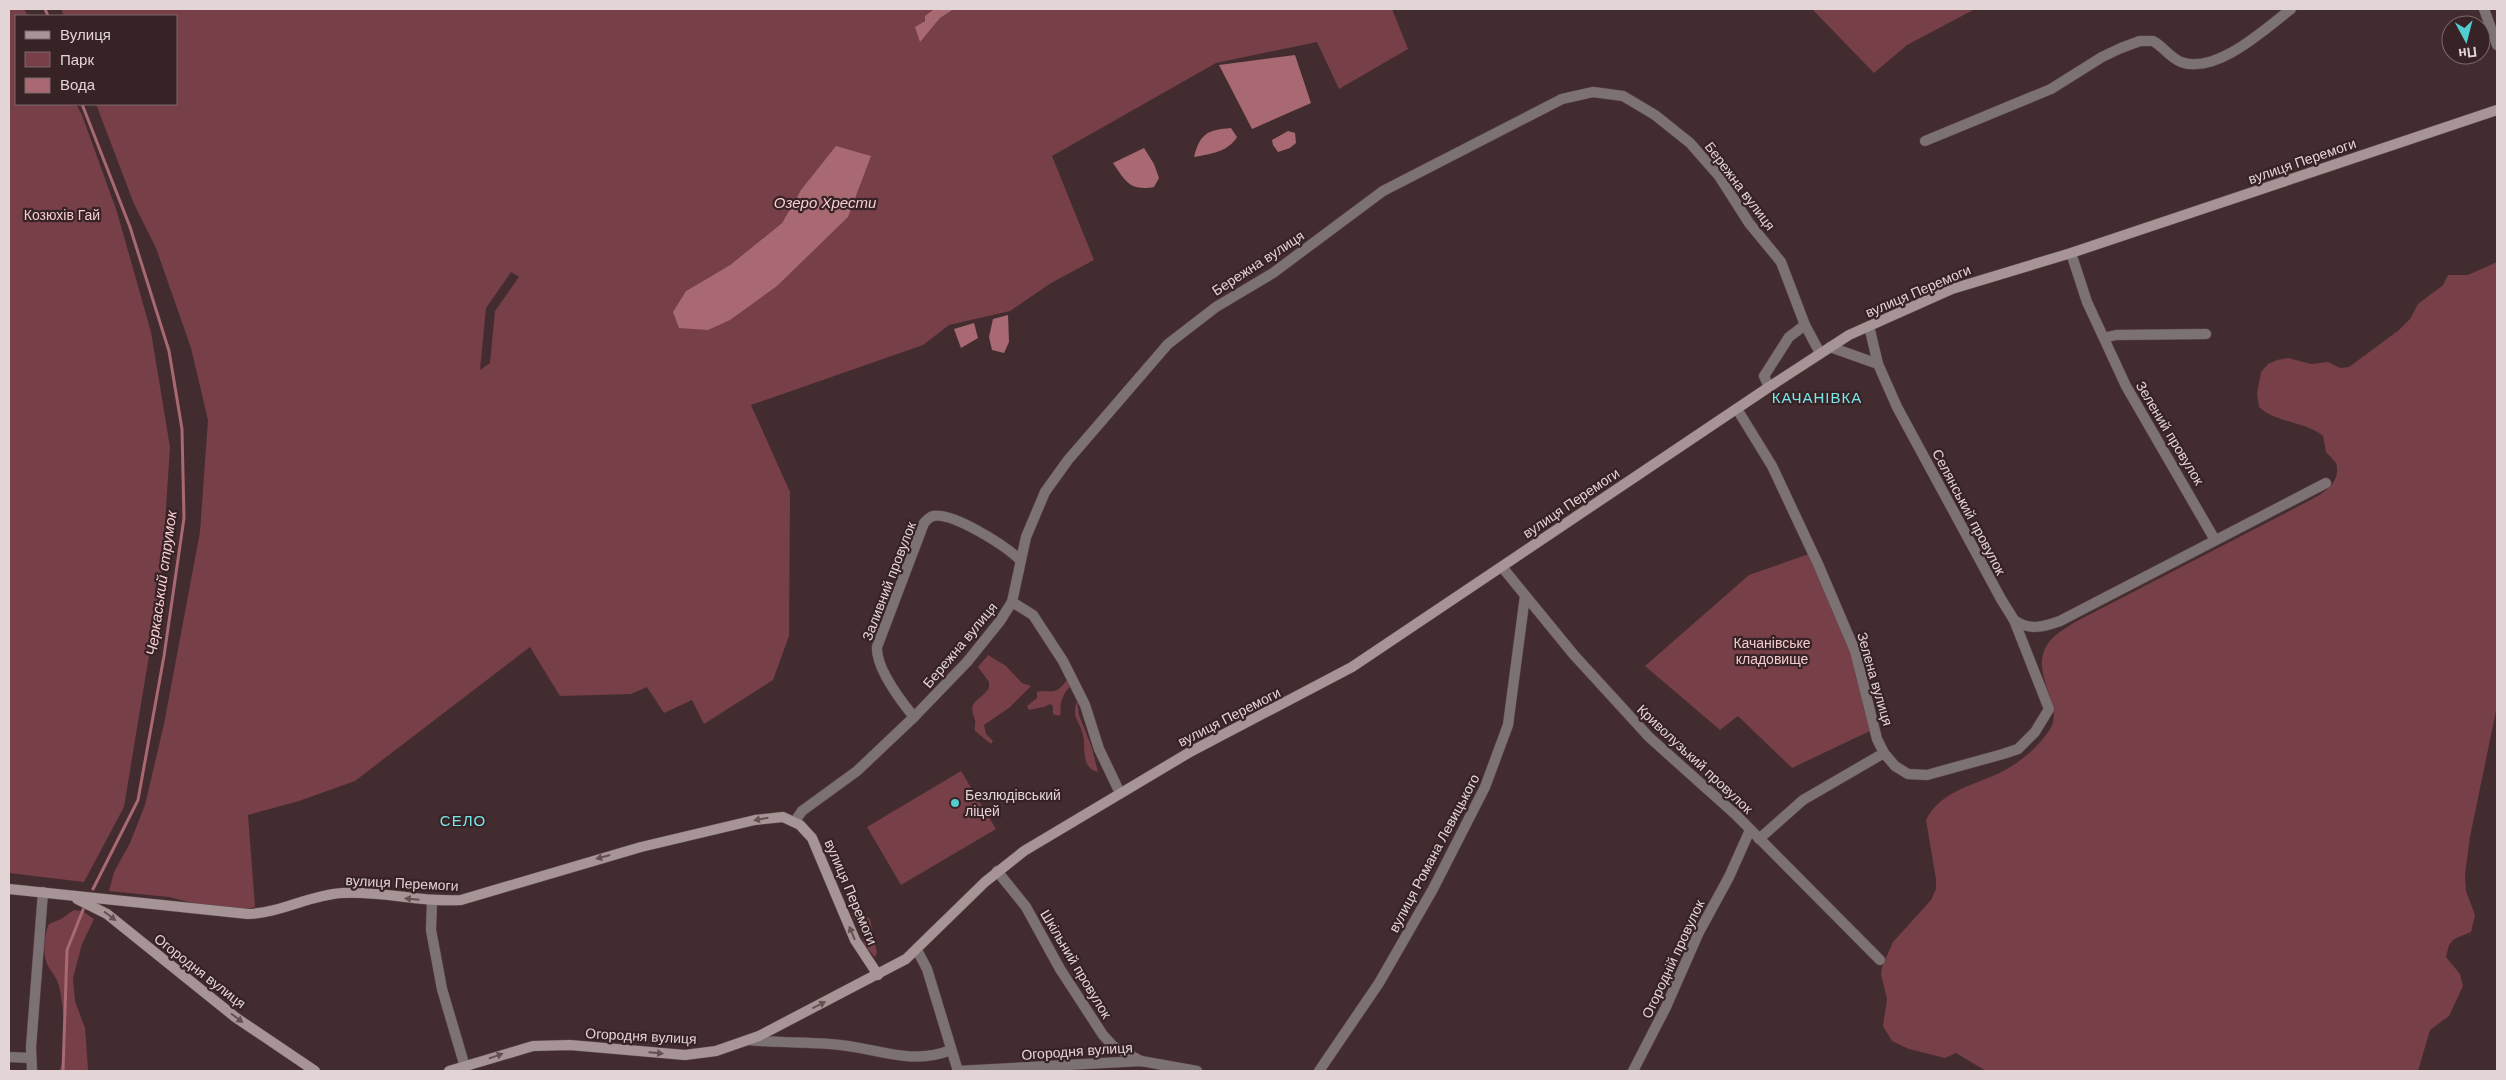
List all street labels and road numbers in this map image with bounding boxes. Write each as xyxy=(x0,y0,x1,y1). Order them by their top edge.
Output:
street label: вулиця Перемоги xyxy=(2246,135,2358,187)
street label: Бережна вулиця xyxy=(1702,139,1778,233)
street label: Бережна вулиця xyxy=(1209,227,1307,299)
street label: вулиця Перемоги xyxy=(1863,262,1973,320)
street label: Зелений провулок xyxy=(2133,378,2208,489)
street label: Селянський провулок xyxy=(1929,446,2009,578)
street label: вулиця Перемоги xyxy=(1520,465,1622,541)
street label: Заливний провулок xyxy=(859,518,919,643)
street label: Бережна вулиця xyxy=(920,599,1000,691)
street label: Зелена вулиця xyxy=(1854,630,1896,728)
street label: вулиця Перемоги xyxy=(1175,684,1283,750)
street label: Криволузький провулок xyxy=(1634,701,1757,817)
street label: вулиця Романа Левицького xyxy=(1385,771,1483,935)
street label: вулиця Перемоги xyxy=(822,837,880,947)
street label: вулиця Перемоги xyxy=(345,872,459,894)
street label: Огородній провулок xyxy=(1639,897,1708,1021)
street label: Шкільний провулок xyxy=(1037,907,1115,1022)
street label: Огородня вулиця xyxy=(151,930,249,1012)
street label: Огородня вулиця xyxy=(585,1025,697,1047)
street label: Огородня вулиця xyxy=(1021,1039,1133,1063)

